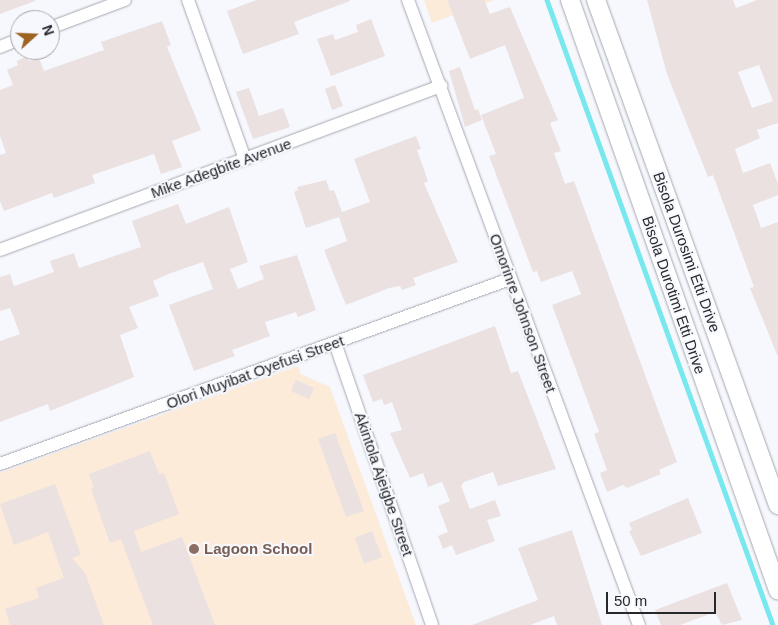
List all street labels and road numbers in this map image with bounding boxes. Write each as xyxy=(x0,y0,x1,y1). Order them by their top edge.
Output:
street label: Mike Adegbite Avenue xyxy=(148,134,294,202)
street label: Bisola Durosimi Etti Drive xyxy=(650,169,724,335)
street label: Bisola Durotimi Etti Drive xyxy=(638,214,710,376)
street label: Omorinre Johnson Street xyxy=(486,231,560,395)
street label: Olori Muyibat Oyefusi Street xyxy=(164,331,346,413)
street label: Akintola Ajeigbe Street xyxy=(351,409,417,559)

